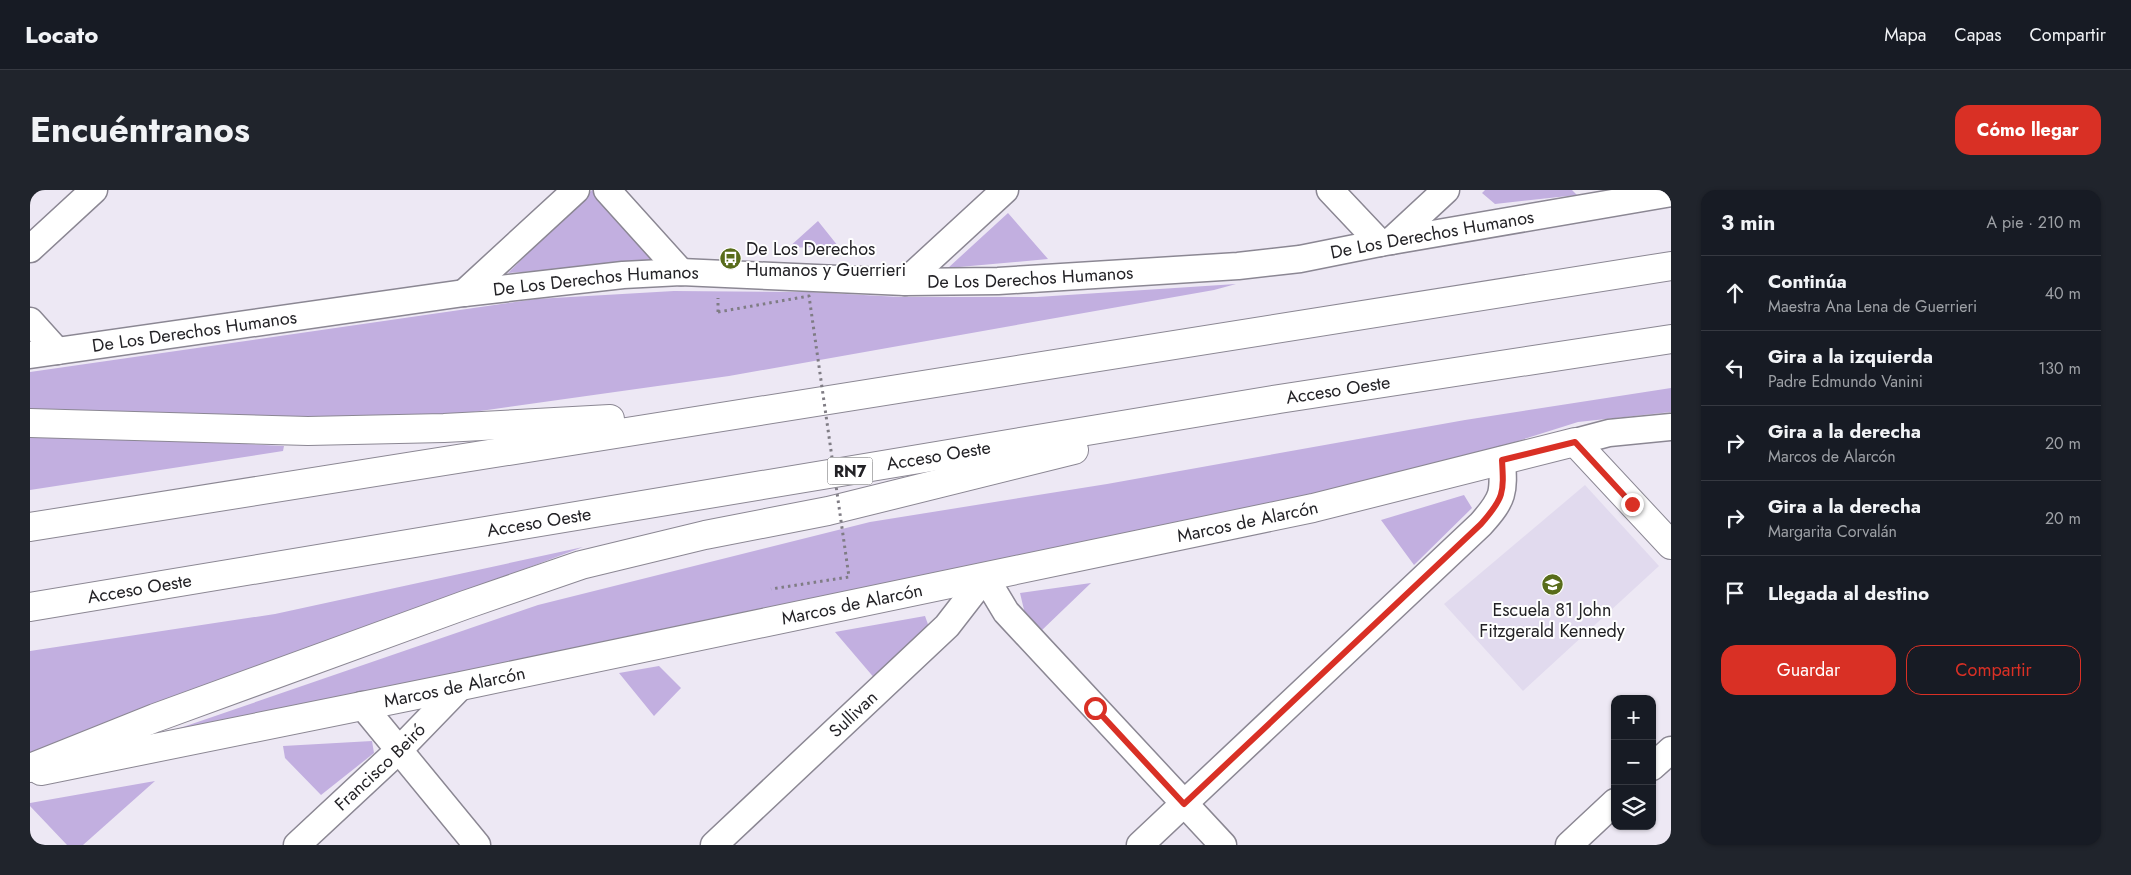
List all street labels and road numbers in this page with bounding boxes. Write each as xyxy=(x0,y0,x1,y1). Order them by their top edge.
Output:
street label: De Los Derechos Humanos xyxy=(1328,204,1536,266)
street label: De Los Derechos Humanos xyxy=(492,259,699,303)
street label: De Los Derechos Humanos xyxy=(927,260,1134,295)
street label: De Los Derechos Humanos xyxy=(90,304,298,359)
street label: Acceso Oeste xyxy=(1284,369,1392,411)
street label: Acceso Oeste xyxy=(884,434,993,477)
road number: RN7 xyxy=(828,458,872,484)
street label: Marcos de Alarcón xyxy=(1174,494,1321,549)
street label: Acceso Oeste xyxy=(485,501,593,544)
street label: Acceso Oeste xyxy=(85,567,194,610)
street label: Marcos de Alarcón xyxy=(779,577,925,632)
street label: Marcos de Alarcón xyxy=(382,660,528,714)
street label: Sullivan xyxy=(823,685,883,744)
street label: Francisco Beiró xyxy=(329,717,432,817)

